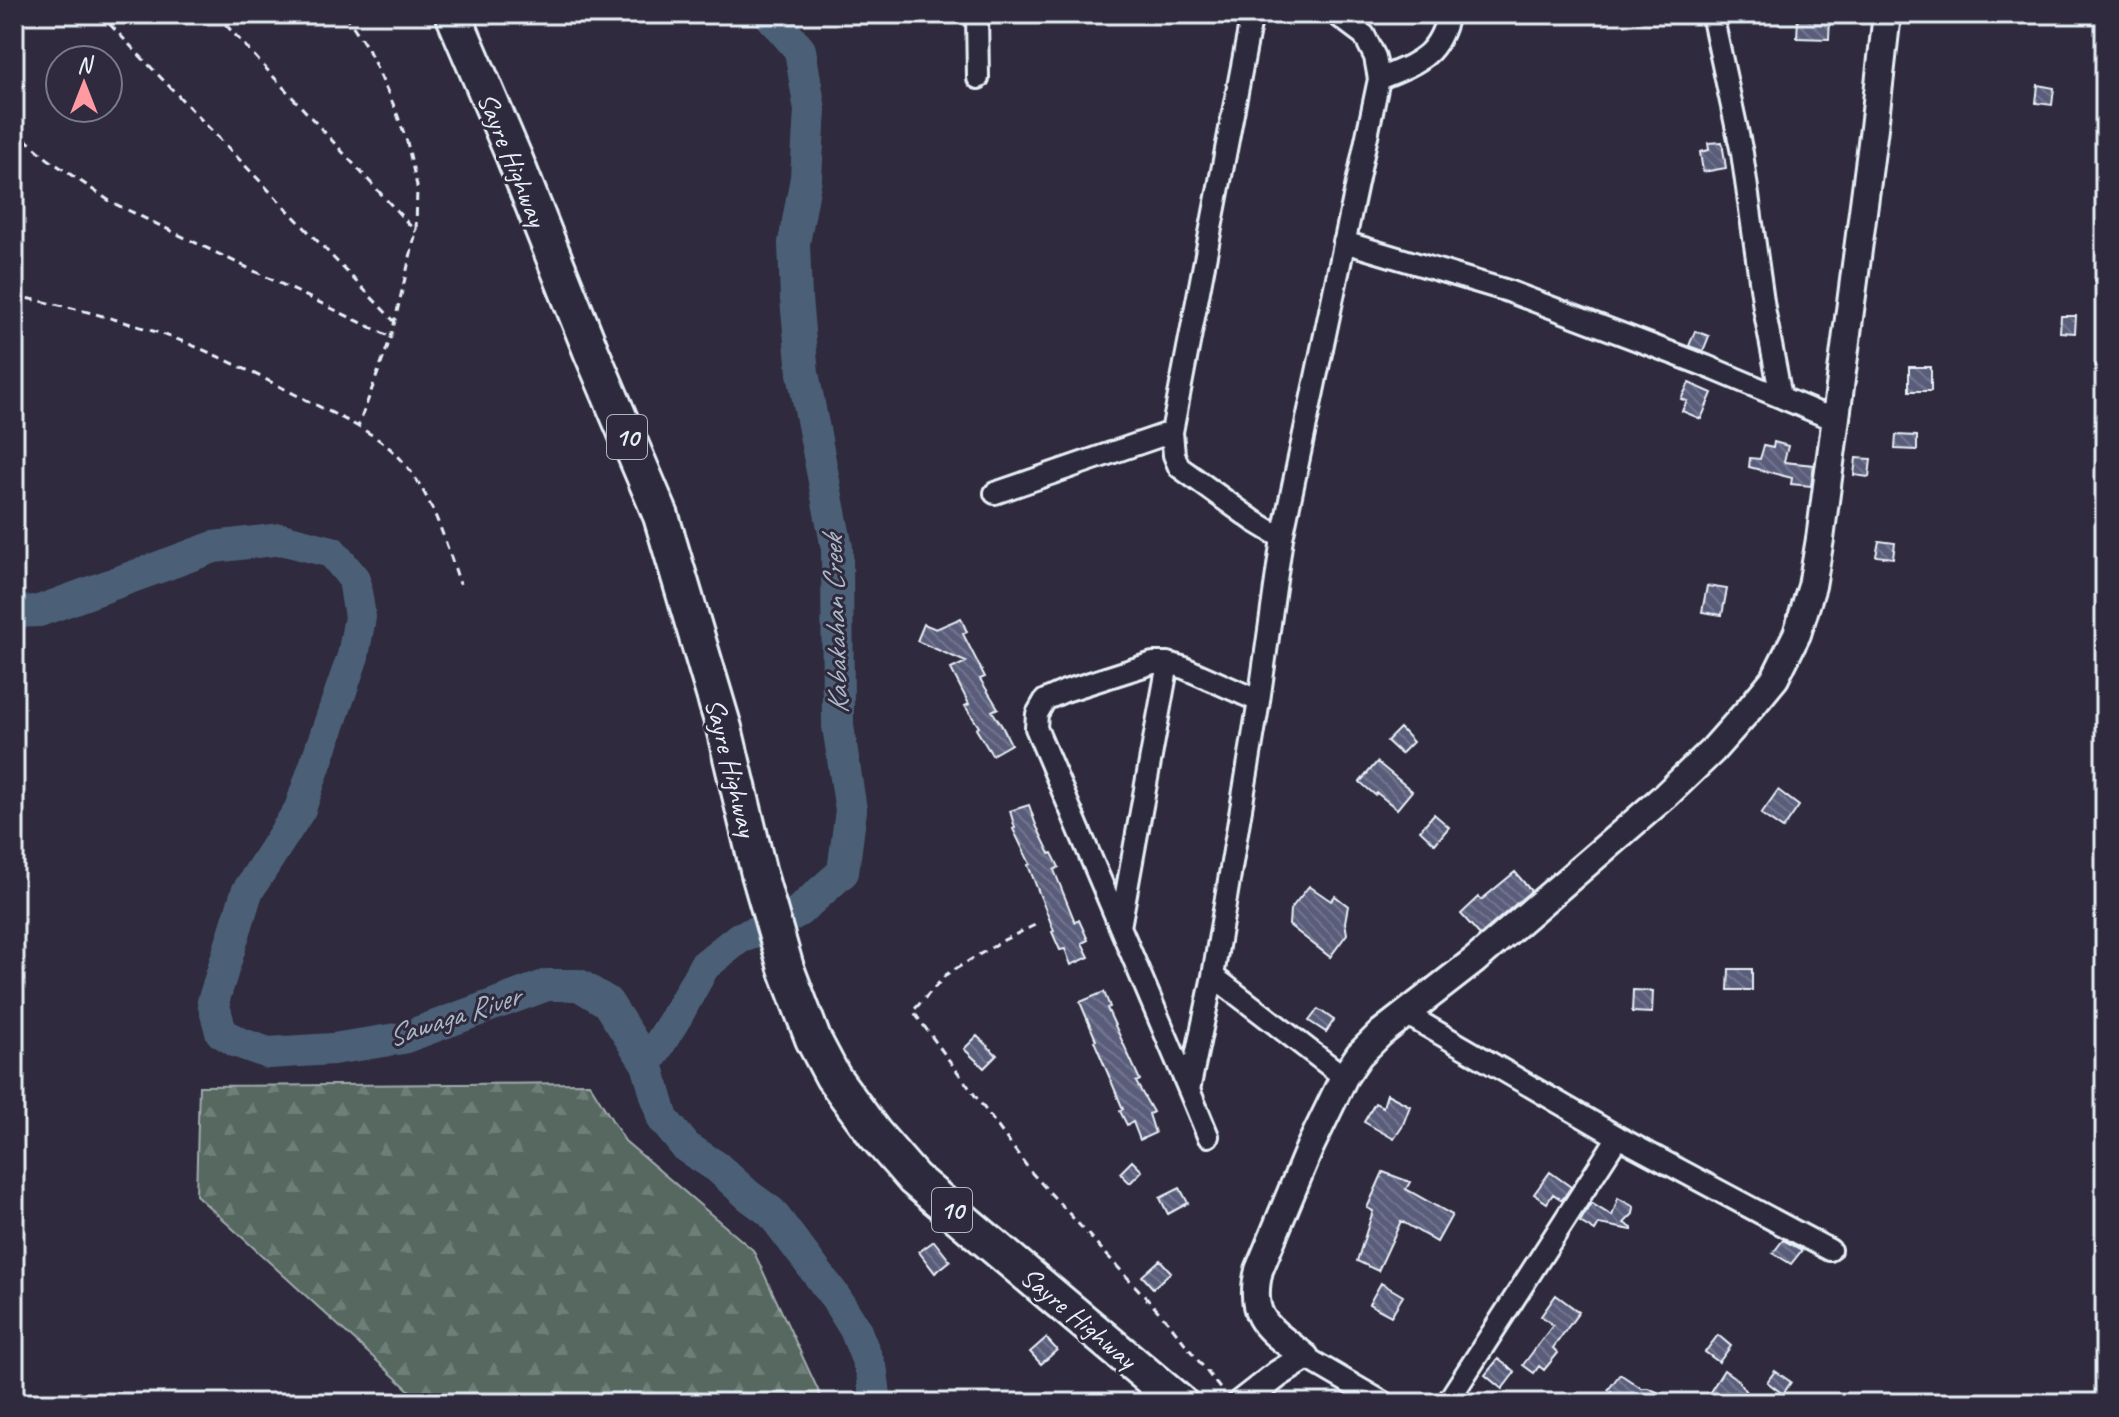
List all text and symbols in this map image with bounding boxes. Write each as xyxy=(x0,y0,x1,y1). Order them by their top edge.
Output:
north arrow xyxy=(44,44,124,124)
text: N xyxy=(77,51,94,79)
street label: Sayre Highway xyxy=(470,87,556,233)
road number: 10 xyxy=(607,415,647,459)
water label: Kabakahan Creek xyxy=(813,529,857,715)
street label: Sayre Highway xyxy=(698,695,766,842)
water label: Sawaga River xyxy=(382,975,529,1055)
road number: 10 xyxy=(932,1188,972,1232)
street label: Sayre Highway xyxy=(1014,1259,1146,1378)

